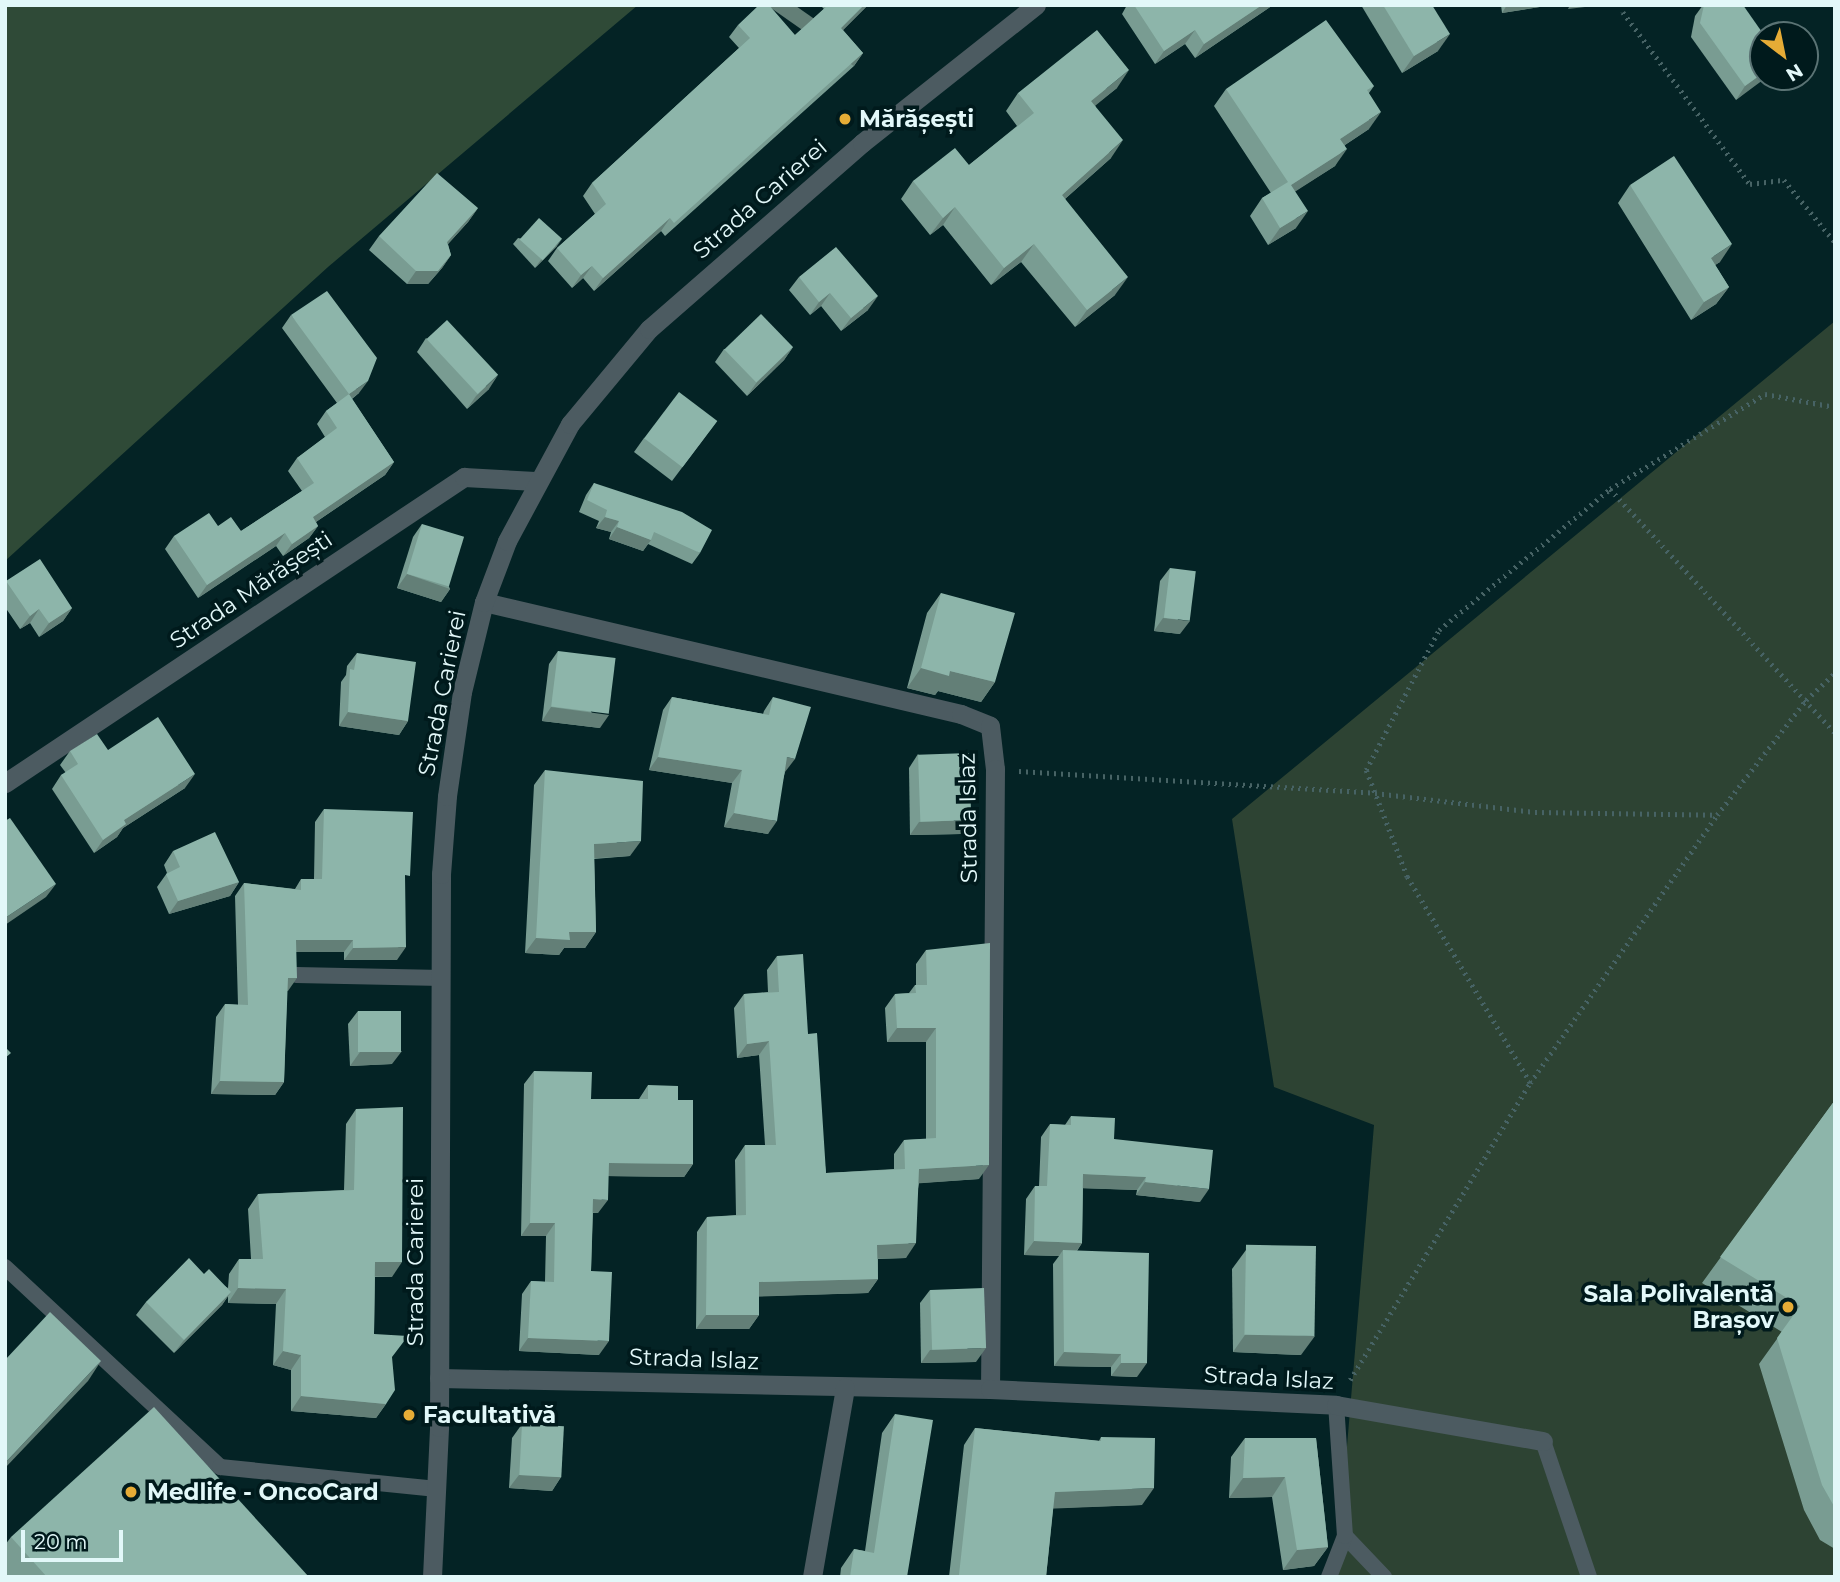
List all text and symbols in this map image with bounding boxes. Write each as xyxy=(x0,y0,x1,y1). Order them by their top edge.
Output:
north arrow xyxy=(1749,21,1819,91)
text: N xyxy=(1782,59,1807,86)
place label: Mărășești xyxy=(859,105,974,133)
marker: Mărășești xyxy=(837,111,853,127)
street label: Strada Carierei xyxy=(687,133,833,265)
street label: Strada Mărășești xyxy=(165,525,337,655)
street label: Strada Carierei xyxy=(412,608,472,778)
street label: Strada Islaz xyxy=(953,753,983,883)
street label: Strada Carierei xyxy=(401,1178,429,1346)
place label: Sala Polivalentă Brașov xyxy=(1583,1280,1774,1334)
marker: Sala Polivalentă Brașov xyxy=(1780,1299,1796,1315)
street label: Strada Islaz xyxy=(628,1343,760,1375)
street label: Strada Islaz xyxy=(1203,1361,1335,1395)
place label: Facultativă xyxy=(423,1401,556,1429)
marker: Facultativă xyxy=(401,1407,417,1423)
place label: Medlife - OncoCard xyxy=(147,1478,379,1506)
marker: Medlife - OncoCard xyxy=(121,1482,141,1502)
scale bar xyxy=(24,1516,126,1560)
text: 20 m xyxy=(34,1529,88,1554)

